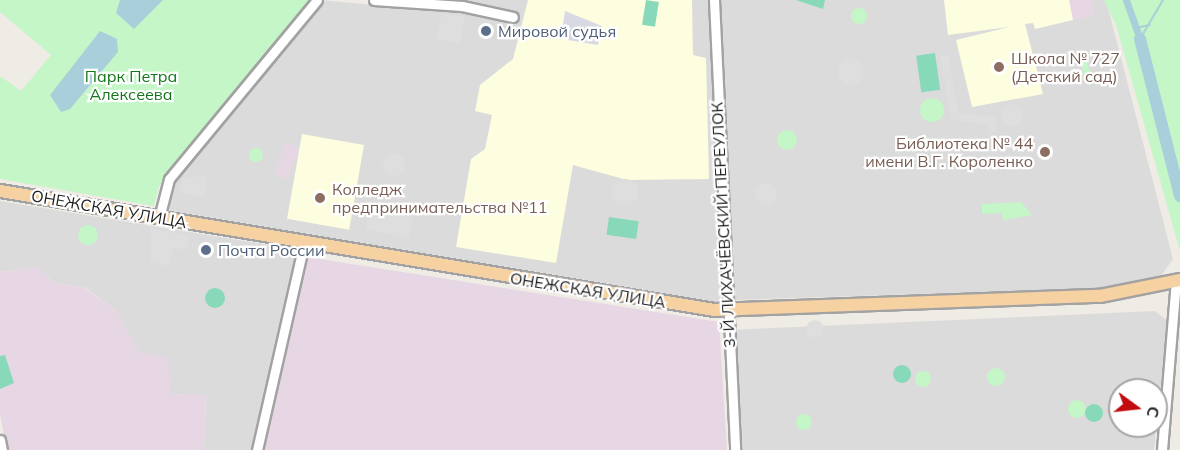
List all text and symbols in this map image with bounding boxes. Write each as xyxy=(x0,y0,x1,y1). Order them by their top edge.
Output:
place label: Мировой судья xyxy=(498,21,616,41)
marker: Мировой судья xyxy=(479,24,493,38)
place label: Школа № 727 (Детский сад) xyxy=(1011,48,1120,86)
marker: Школа № 727 (Детский сад) xyxy=(992,60,1006,74)
park label: Парк Петра Алексеева xyxy=(85,66,177,104)
street label: 3-Й ЛИХАЧЁВСКИЙ ПЕРЕУЛОК xyxy=(707,102,739,348)
place label: Библиотека № 44 имени В.Г. Короленко xyxy=(865,133,1033,171)
marker: Библиотека № 44 имени В.Г. Короленко xyxy=(1038,145,1052,159)
place label: Колледж предпринимательства №11 xyxy=(332,179,547,217)
street label: ОНЕЖСКАЯ УЛИЦА xyxy=(30,186,188,232)
marker: Колледж предпринимательства №11 xyxy=(313,191,327,205)
place label: Почта России xyxy=(218,240,324,260)
marker: Почта России xyxy=(199,243,213,257)
street label: ОНЕЖСКАЯ УЛИЦА xyxy=(509,268,667,312)
north arrow xyxy=(1108,378,1168,438)
text: С xyxy=(1142,404,1165,420)

